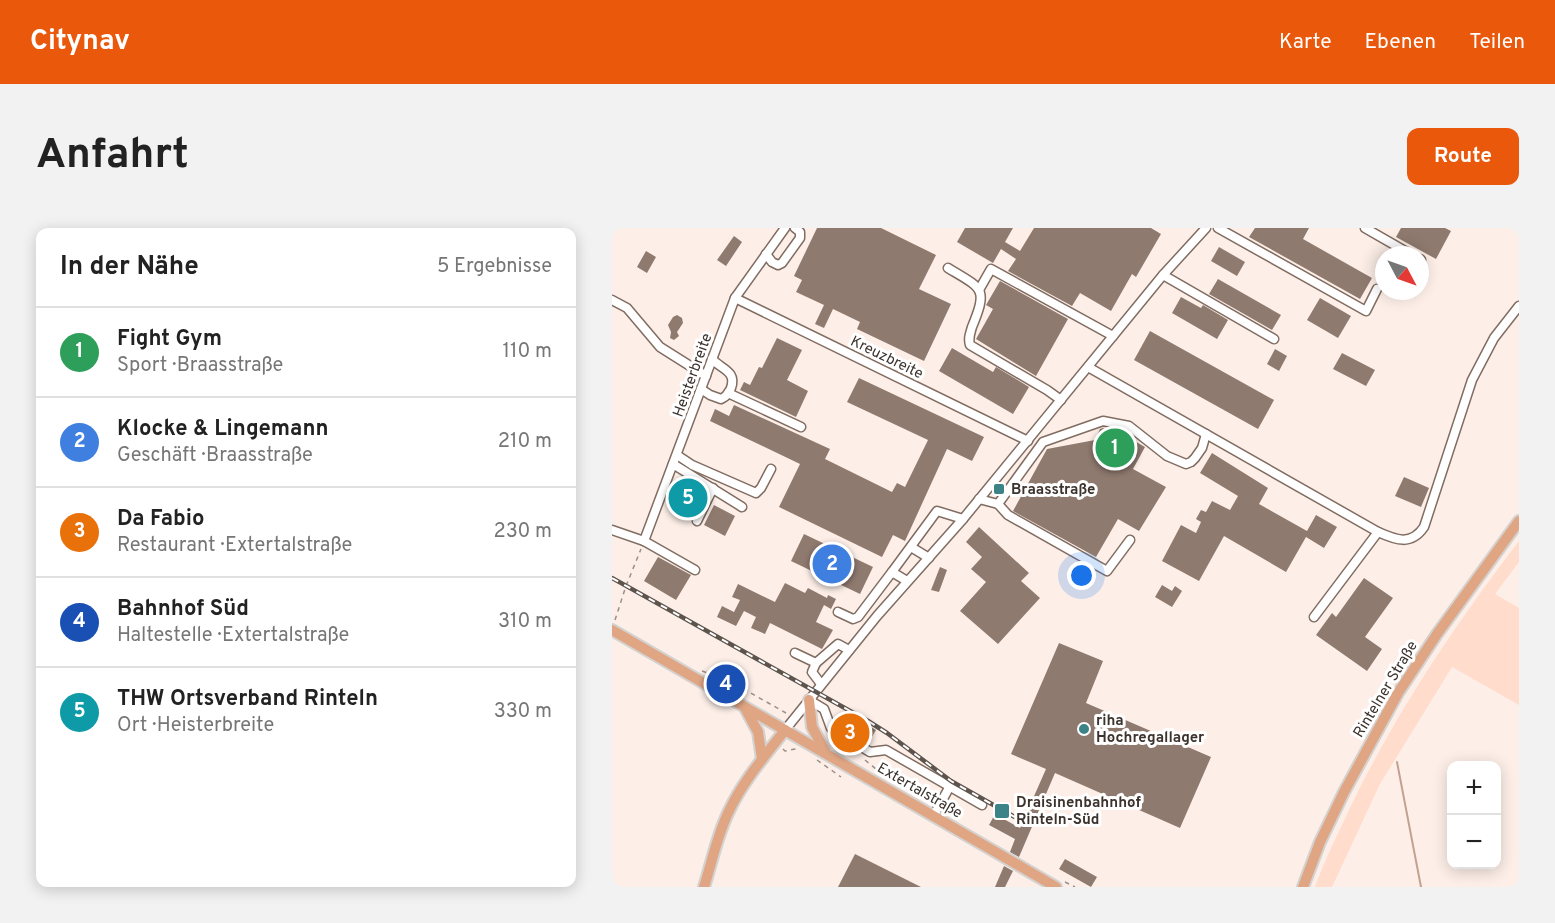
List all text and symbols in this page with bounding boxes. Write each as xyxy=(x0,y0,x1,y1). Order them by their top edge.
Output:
text: Citynav xyxy=(30,24,130,60)
text: Karte xyxy=(1279,29,1331,56)
text: Ebenen xyxy=(1364,29,1436,56)
text: Teilen xyxy=(1469,29,1525,56)
button: Route xyxy=(1407,128,1519,185)
text: Anfahrt xyxy=(36,130,189,183)
north arrow xyxy=(1375,246,1429,300)
text: In der Nähe xyxy=(60,251,199,284)
text: 5 Ergebnisse xyxy=(437,254,552,280)
text: Fight Gym xyxy=(117,326,222,353)
street label: Heisterbreite xyxy=(669,331,717,420)
street label: Kreuzbreite xyxy=(847,333,926,384)
text: 1 xyxy=(76,339,84,365)
text: 110 m xyxy=(503,339,552,365)
text: Sport · Braasstraße xyxy=(117,353,283,379)
text: Klocke & Lingemann xyxy=(117,416,329,443)
pin: 1 xyxy=(1096,426,1134,470)
text: 2 xyxy=(73,429,86,455)
text: 210 m xyxy=(498,429,552,455)
text: Geschäft · Braasstraße xyxy=(117,443,313,469)
pin: 5 xyxy=(668,476,708,520)
place label: Braasstraße xyxy=(1011,481,1095,500)
marker: Braasstraße xyxy=(992,482,1006,496)
text: Da Fabio xyxy=(117,506,204,533)
text: 3 xyxy=(74,519,86,545)
text: 230 m xyxy=(493,519,552,545)
text: Restaurant · Extertalstraße xyxy=(117,533,352,559)
pin: 2 xyxy=(812,542,852,586)
your location xyxy=(1067,561,1096,590)
text: Bahnhof Süd xyxy=(117,596,249,623)
text: 4 xyxy=(73,609,86,635)
text: 310 m xyxy=(498,609,552,635)
text: Haltestelle · Extertalstraße xyxy=(117,623,349,649)
street label: Rintelner Straße xyxy=(1350,638,1423,742)
pin: 4 xyxy=(706,662,746,706)
text: THW Ortsverband Rinteln xyxy=(117,686,378,713)
text: 5 xyxy=(73,699,86,725)
text: 330 m xyxy=(494,699,552,725)
pin: 3 xyxy=(830,710,870,756)
place label: riha Hochregallager xyxy=(1096,712,1205,748)
text: Ort · Heisterbreite xyxy=(117,713,274,739)
marker: riha Hochregallager xyxy=(1077,722,1091,736)
street label: Extertalstraße xyxy=(873,759,965,823)
map controls xyxy=(1447,761,1501,869)
button: + xyxy=(1447,761,1501,815)
place label: Draisinenbahnhof Rinteln-Süd xyxy=(1016,794,1141,830)
marker: Draisinenbahnhof Rinteln-Süd xyxy=(993,802,1011,820)
button: − xyxy=(1447,815,1501,869)

